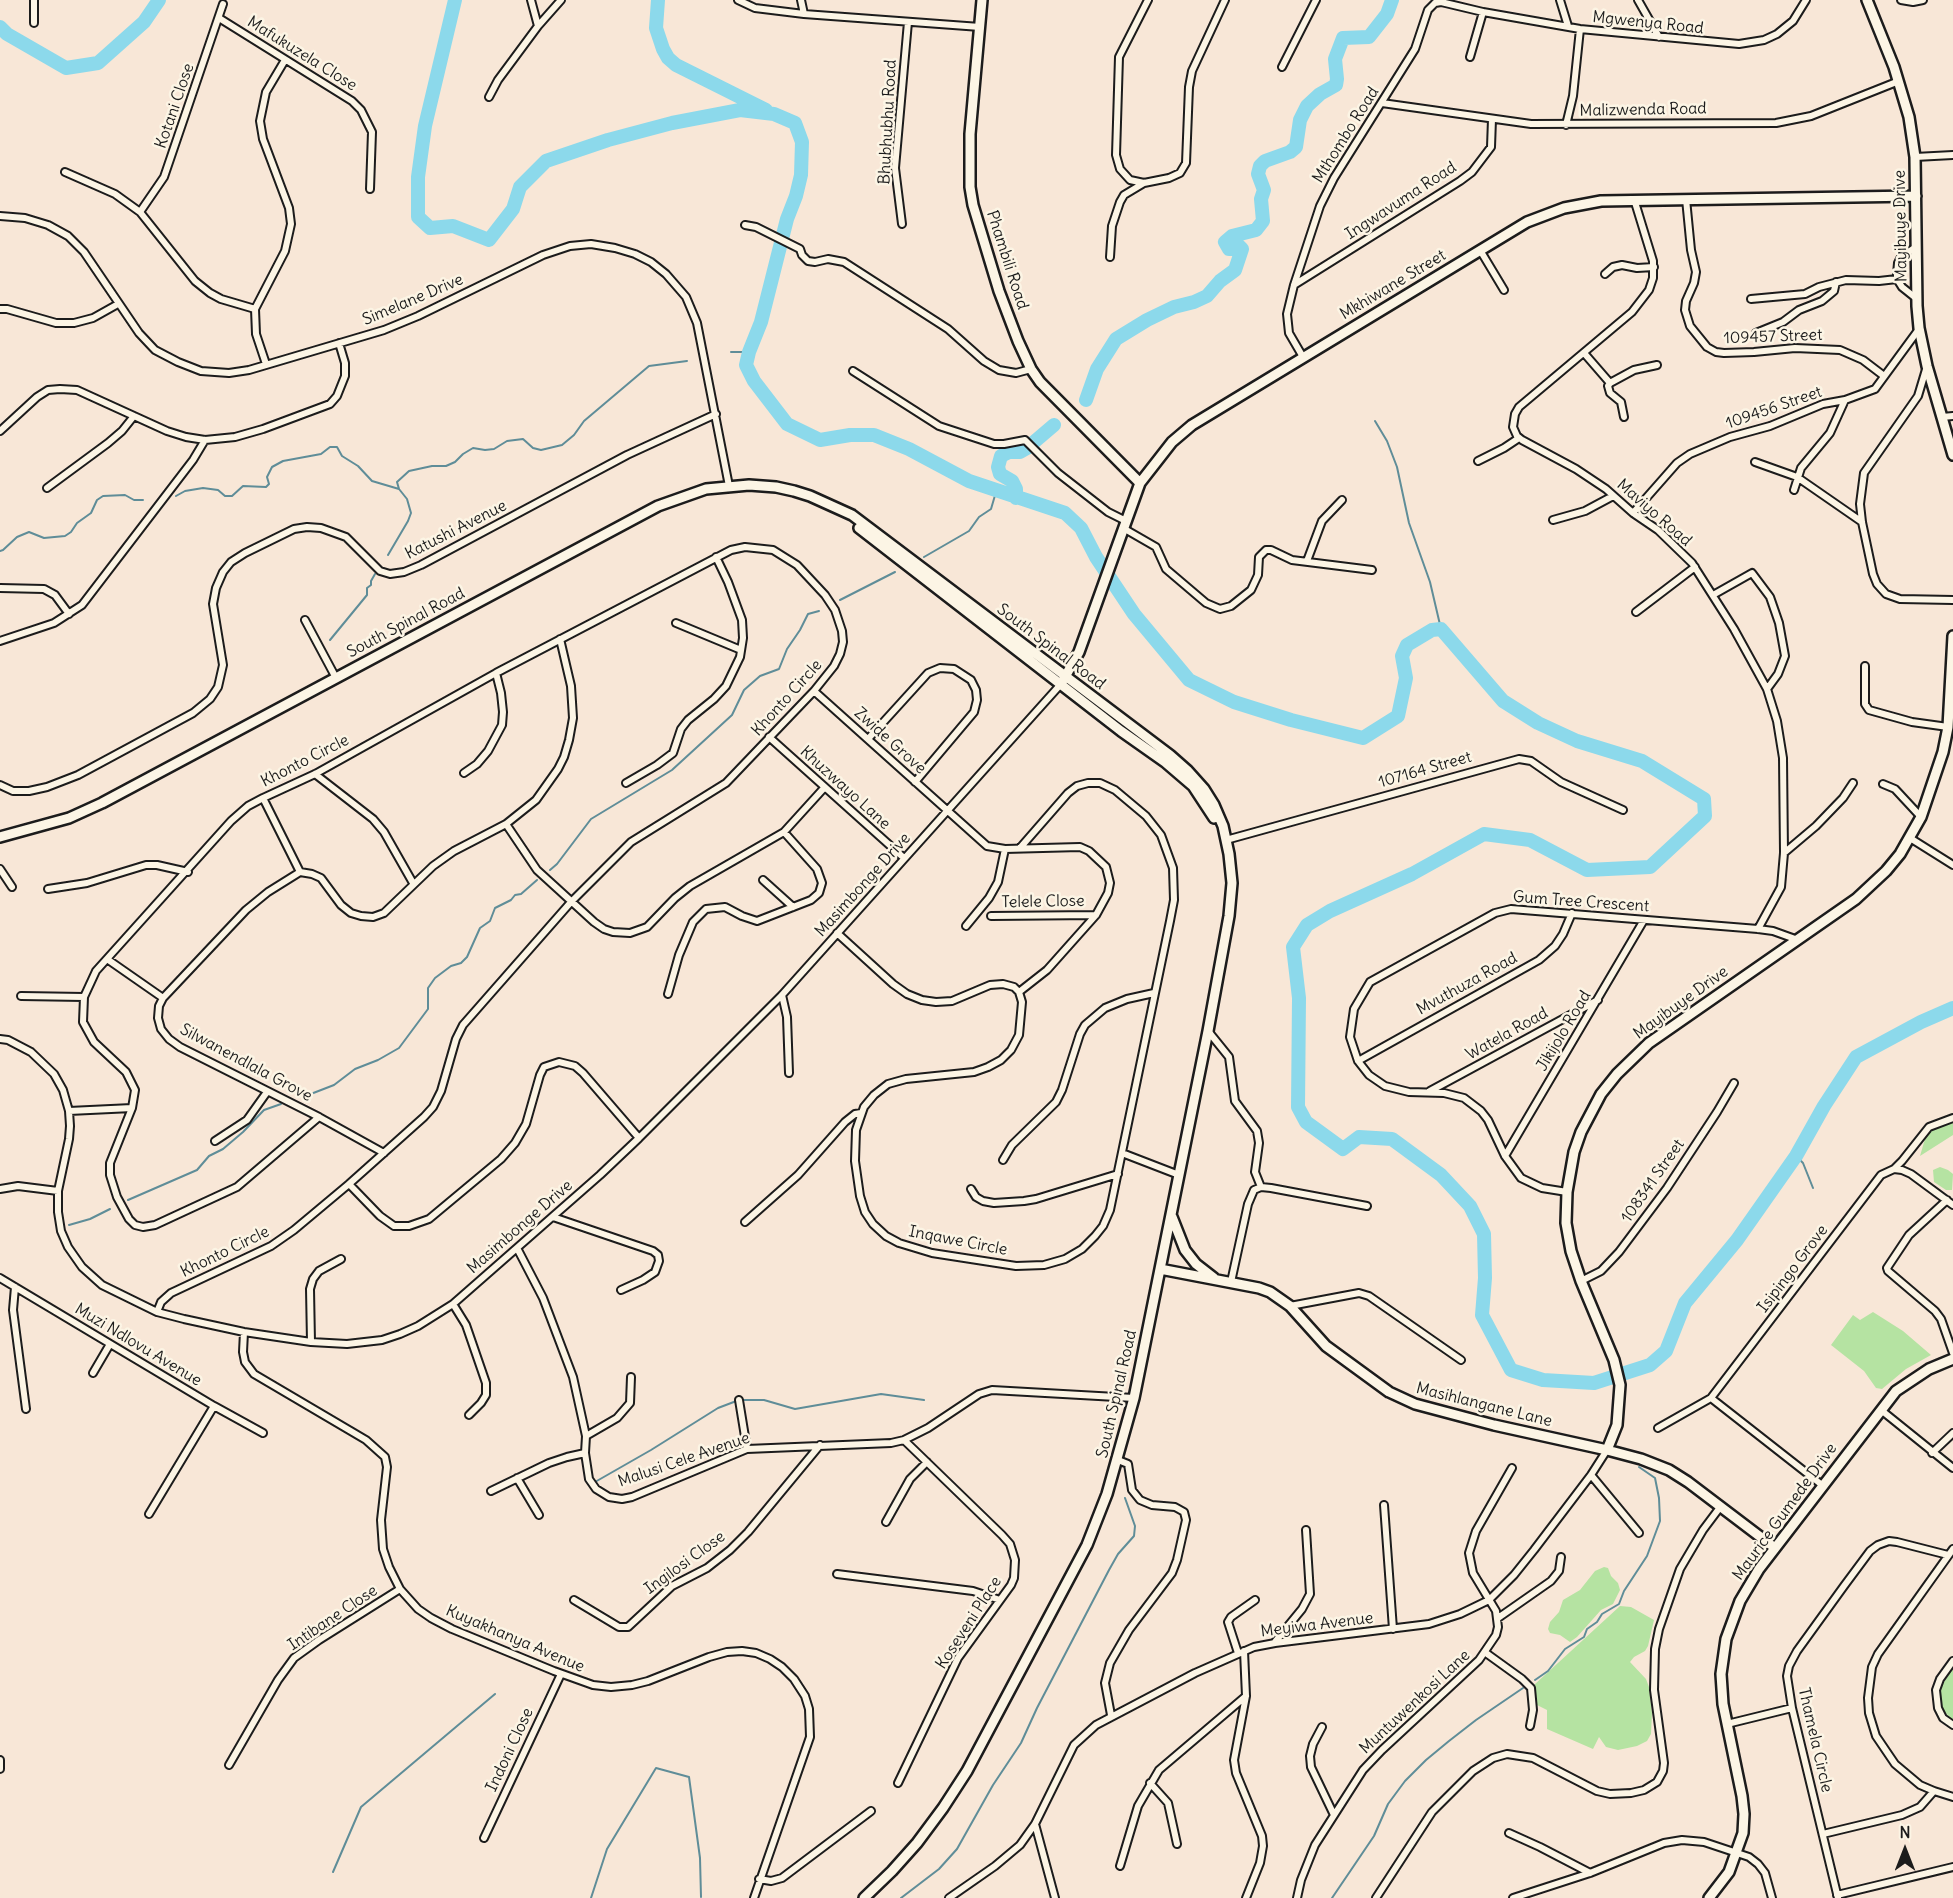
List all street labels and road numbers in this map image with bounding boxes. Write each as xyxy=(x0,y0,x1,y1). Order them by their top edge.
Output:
street label: Mgwenya Road xyxy=(1591,8,1705,38)
street label: Mafukuzela Close xyxy=(244,13,360,95)
street label: Bhubhubhu Road xyxy=(875,59,901,185)
street label: Kotani Close xyxy=(151,61,199,151)
street label: Mthombo Road xyxy=(1309,83,1383,187)
street label: Malizwenda Road xyxy=(1579,99,1707,121)
street label: Ingwavuma Road xyxy=(1342,158,1460,244)
street label: Mayibuye Drive xyxy=(1890,170,1912,282)
street label: Phambili Road xyxy=(982,208,1032,312)
street label: Mkhiwane Street xyxy=(1337,246,1449,324)
street label: Simelane Drive xyxy=(360,270,466,330)
street label: 109457 Street xyxy=(1723,326,1823,348)
street label: 109456 Street xyxy=(1723,383,1825,433)
street label: Maviyo Road xyxy=(1613,475,1695,551)
street label: Katushi Avenue xyxy=(402,496,510,564)
street label: South Spinal Road xyxy=(344,584,468,662)
street label: South Spinal Road xyxy=(993,600,1109,694)
street label: Khonto Circle xyxy=(748,656,826,740)
street label: Zwide Grove xyxy=(850,704,930,778)
street label: Khonto Circle xyxy=(258,731,352,791)
street label: Khuzwayo Lane xyxy=(796,742,894,834)
street label: 107164 Street xyxy=(1376,748,1474,792)
street label: Masimbonge Drive xyxy=(811,829,915,941)
street label: Gum Tree Crescent xyxy=(1512,888,1650,916)
street label: Telele Close xyxy=(1001,892,1085,912)
street label: Mvuthuza Road xyxy=(1413,948,1521,1020)
street label: Mayibuye Drive xyxy=(1630,962,1732,1044)
street label: Jikijolo Road xyxy=(1533,987,1595,1075)
street label: Watela Road xyxy=(1463,1004,1551,1064)
street label: Silwanendlala Grove xyxy=(177,1020,315,1106)
street label: 108341 Street xyxy=(1617,1136,1689,1226)
street label: Masimbonge Drive xyxy=(463,1176,577,1278)
street label: Isipingo Grove xyxy=(1754,1221,1832,1317)
street label: Khonto Circle xyxy=(178,1222,272,1282)
street label: Inqawe Circle xyxy=(907,1222,1009,1260)
street label: Muzi Ndlovu Avenue xyxy=(71,1300,205,1390)
street label: South Spinal Road xyxy=(1093,1328,1141,1460)
street label: Masihlangane Lane xyxy=(1414,1379,1554,1431)
street label: Malusi Cele Avenue xyxy=(616,1428,752,1492)
street label: Maurice Gumede Drive xyxy=(1729,1440,1841,1584)
street label: Ingilosi Close xyxy=(641,1527,729,1599)
street label: Koseveni Place xyxy=(932,1573,1006,1673)
street label: Intibane Close xyxy=(285,1581,381,1655)
street label: Kuyakhanya Avenue xyxy=(443,1601,587,1677)
street label: Meyiwa Avenue xyxy=(1260,1609,1374,1641)
street label: Muntuwenkosi Lane xyxy=(1356,1646,1474,1758)
street label: Thamela Circle xyxy=(1794,1686,1836,1794)
street label: Indoni Close xyxy=(482,1705,538,1795)

